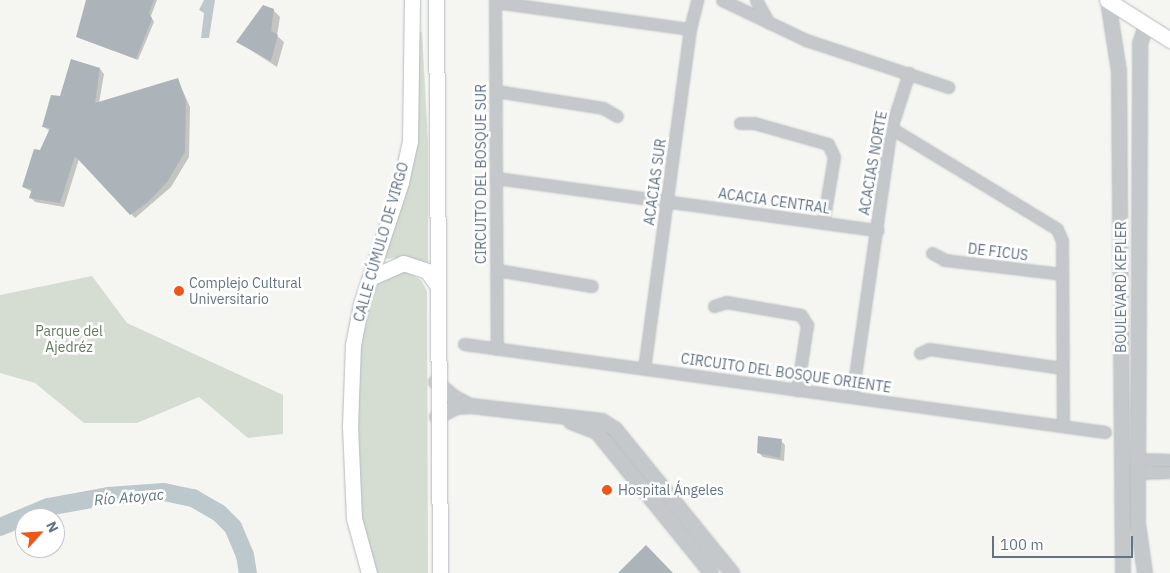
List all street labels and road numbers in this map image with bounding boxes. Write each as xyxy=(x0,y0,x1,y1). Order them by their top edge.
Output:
street label: CIRCUITO DEL BOSQUE SUR xyxy=(473,84,489,264)
street label: ACACIAS NORTE xyxy=(856,110,890,216)
street label: ACACIAS SUR xyxy=(641,137,669,227)
street label: CALLE CÚMULO DE VIRGO xyxy=(350,160,412,324)
street label: ACACIA CENTRAL xyxy=(717,185,831,217)
street label: BOULEVARD KEPLER xyxy=(1113,221,1129,353)
street label: DE FICUS xyxy=(967,240,1029,264)
street label: CIRCUITO DEL BOSQUE ORIENTE xyxy=(680,350,892,396)

